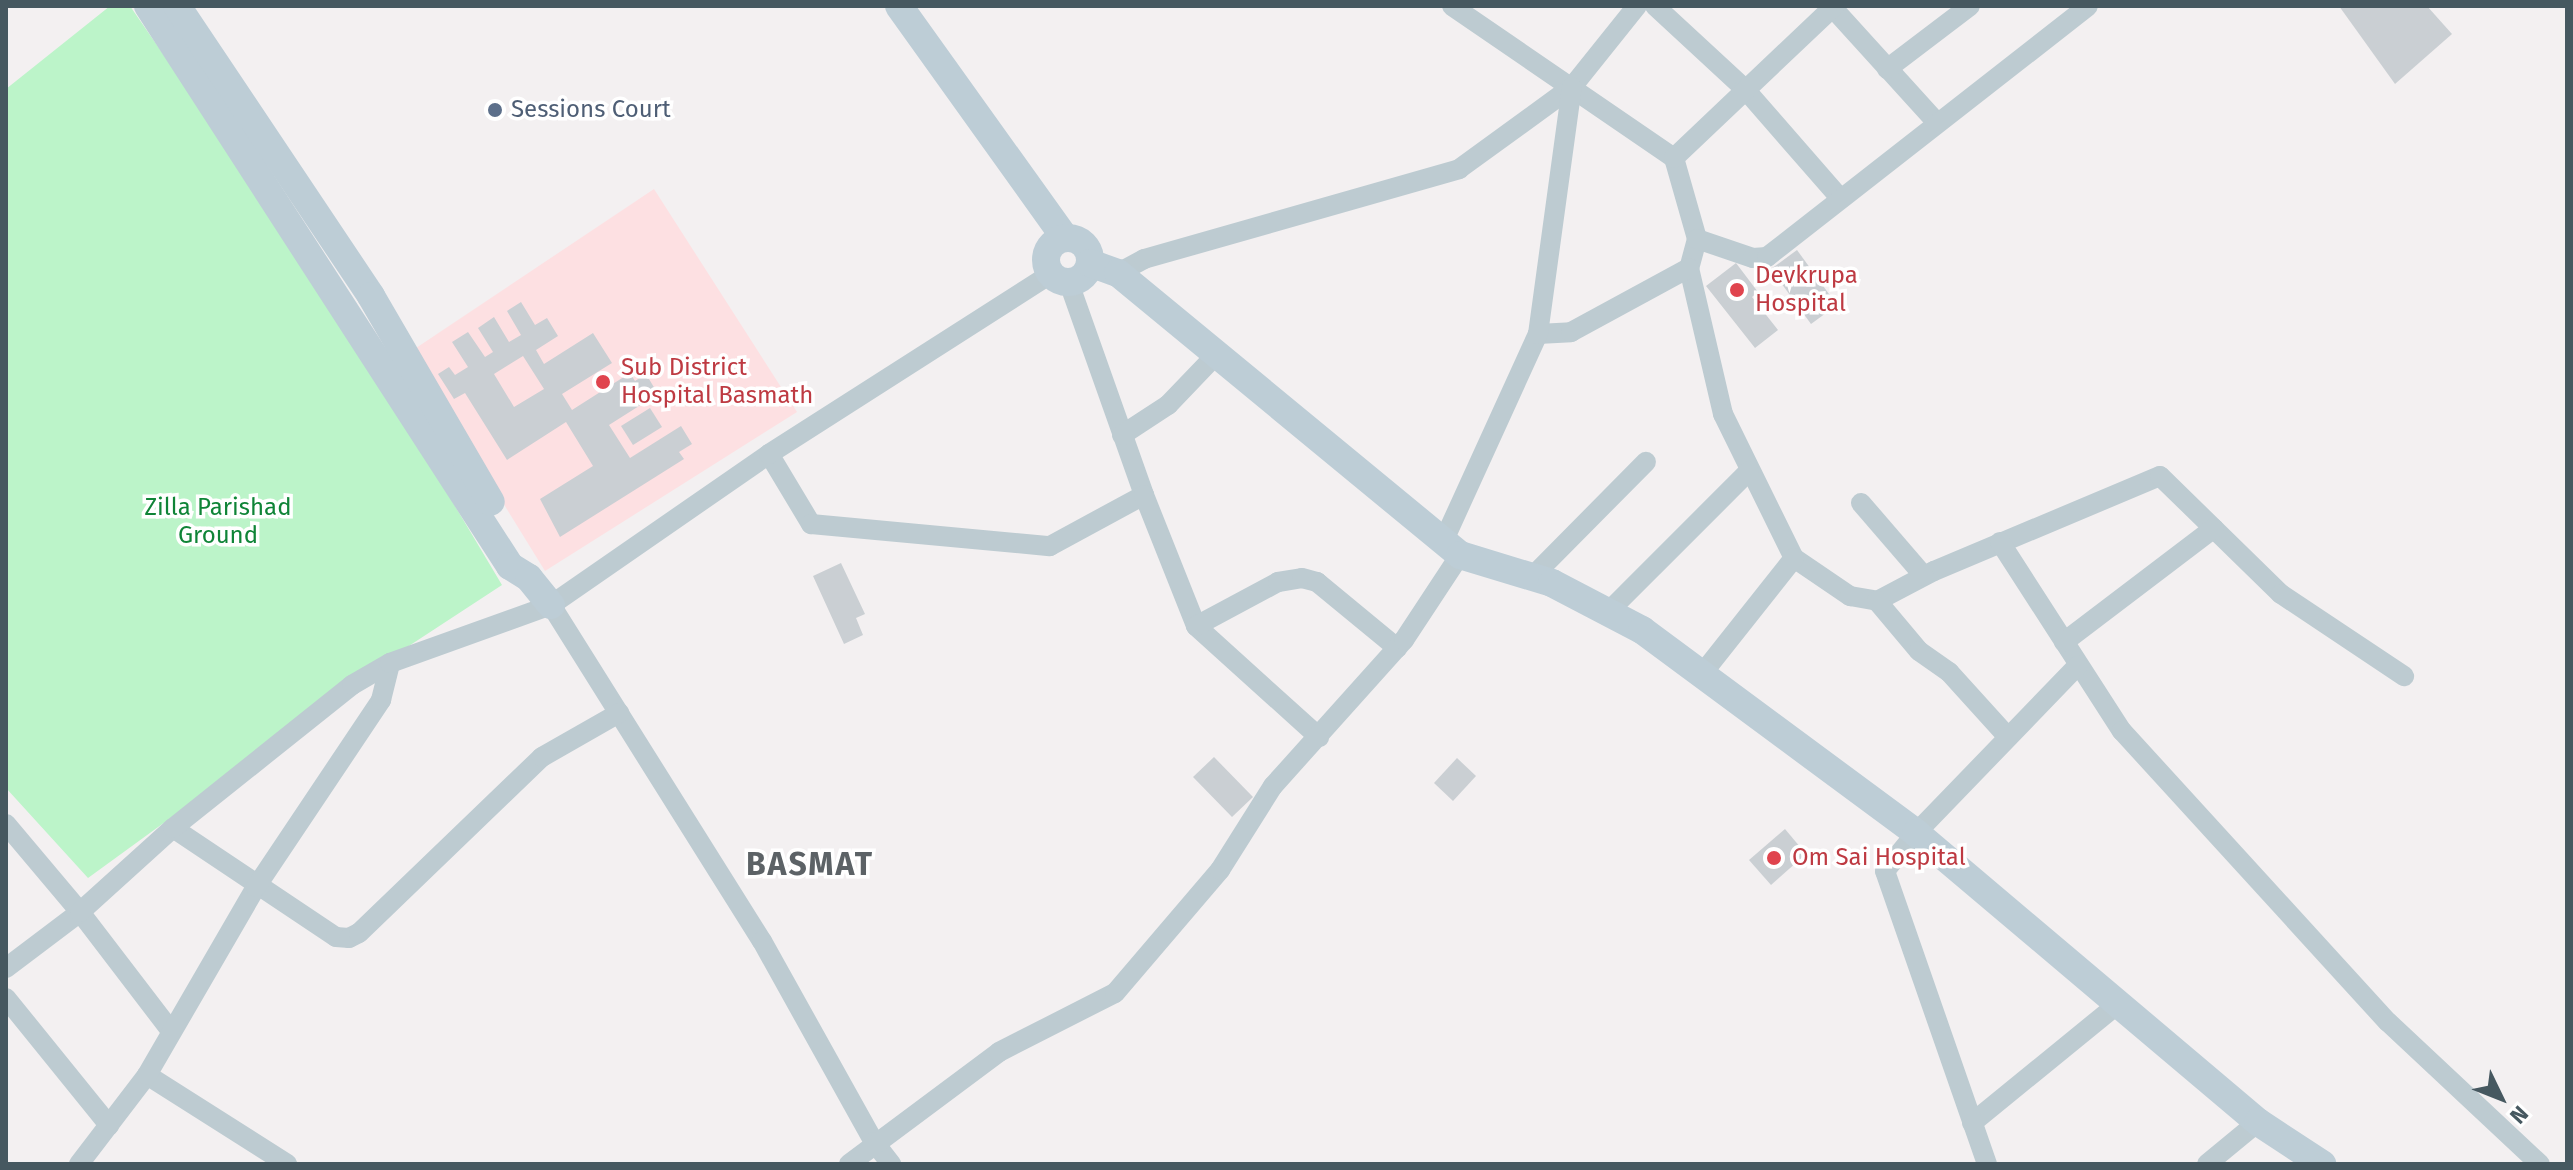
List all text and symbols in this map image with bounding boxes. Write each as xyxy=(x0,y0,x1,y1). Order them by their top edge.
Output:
place label: Sessions Court xyxy=(511,96,671,124)
marker: Sessions Court xyxy=(486,101,504,119)
place label: Devkrupa Hospital xyxy=(1755,262,1858,318)
marker: Devkrupa Hospital xyxy=(1726,279,1748,301)
place label: Sub District Hospital Basmath xyxy=(621,354,813,410)
marker: Sub District Hospital Basmath xyxy=(592,371,614,393)
park label: Zilla Parishad Ground xyxy=(144,494,292,550)
place label: Om Sai Hospital xyxy=(1792,844,1966,872)
district label: BASMAT xyxy=(746,845,874,883)
marker: Om Sai Hospital xyxy=(1763,847,1785,869)
north arrow xyxy=(2461,1058,2541,1138)
text: N xyxy=(2504,1100,2534,1129)

